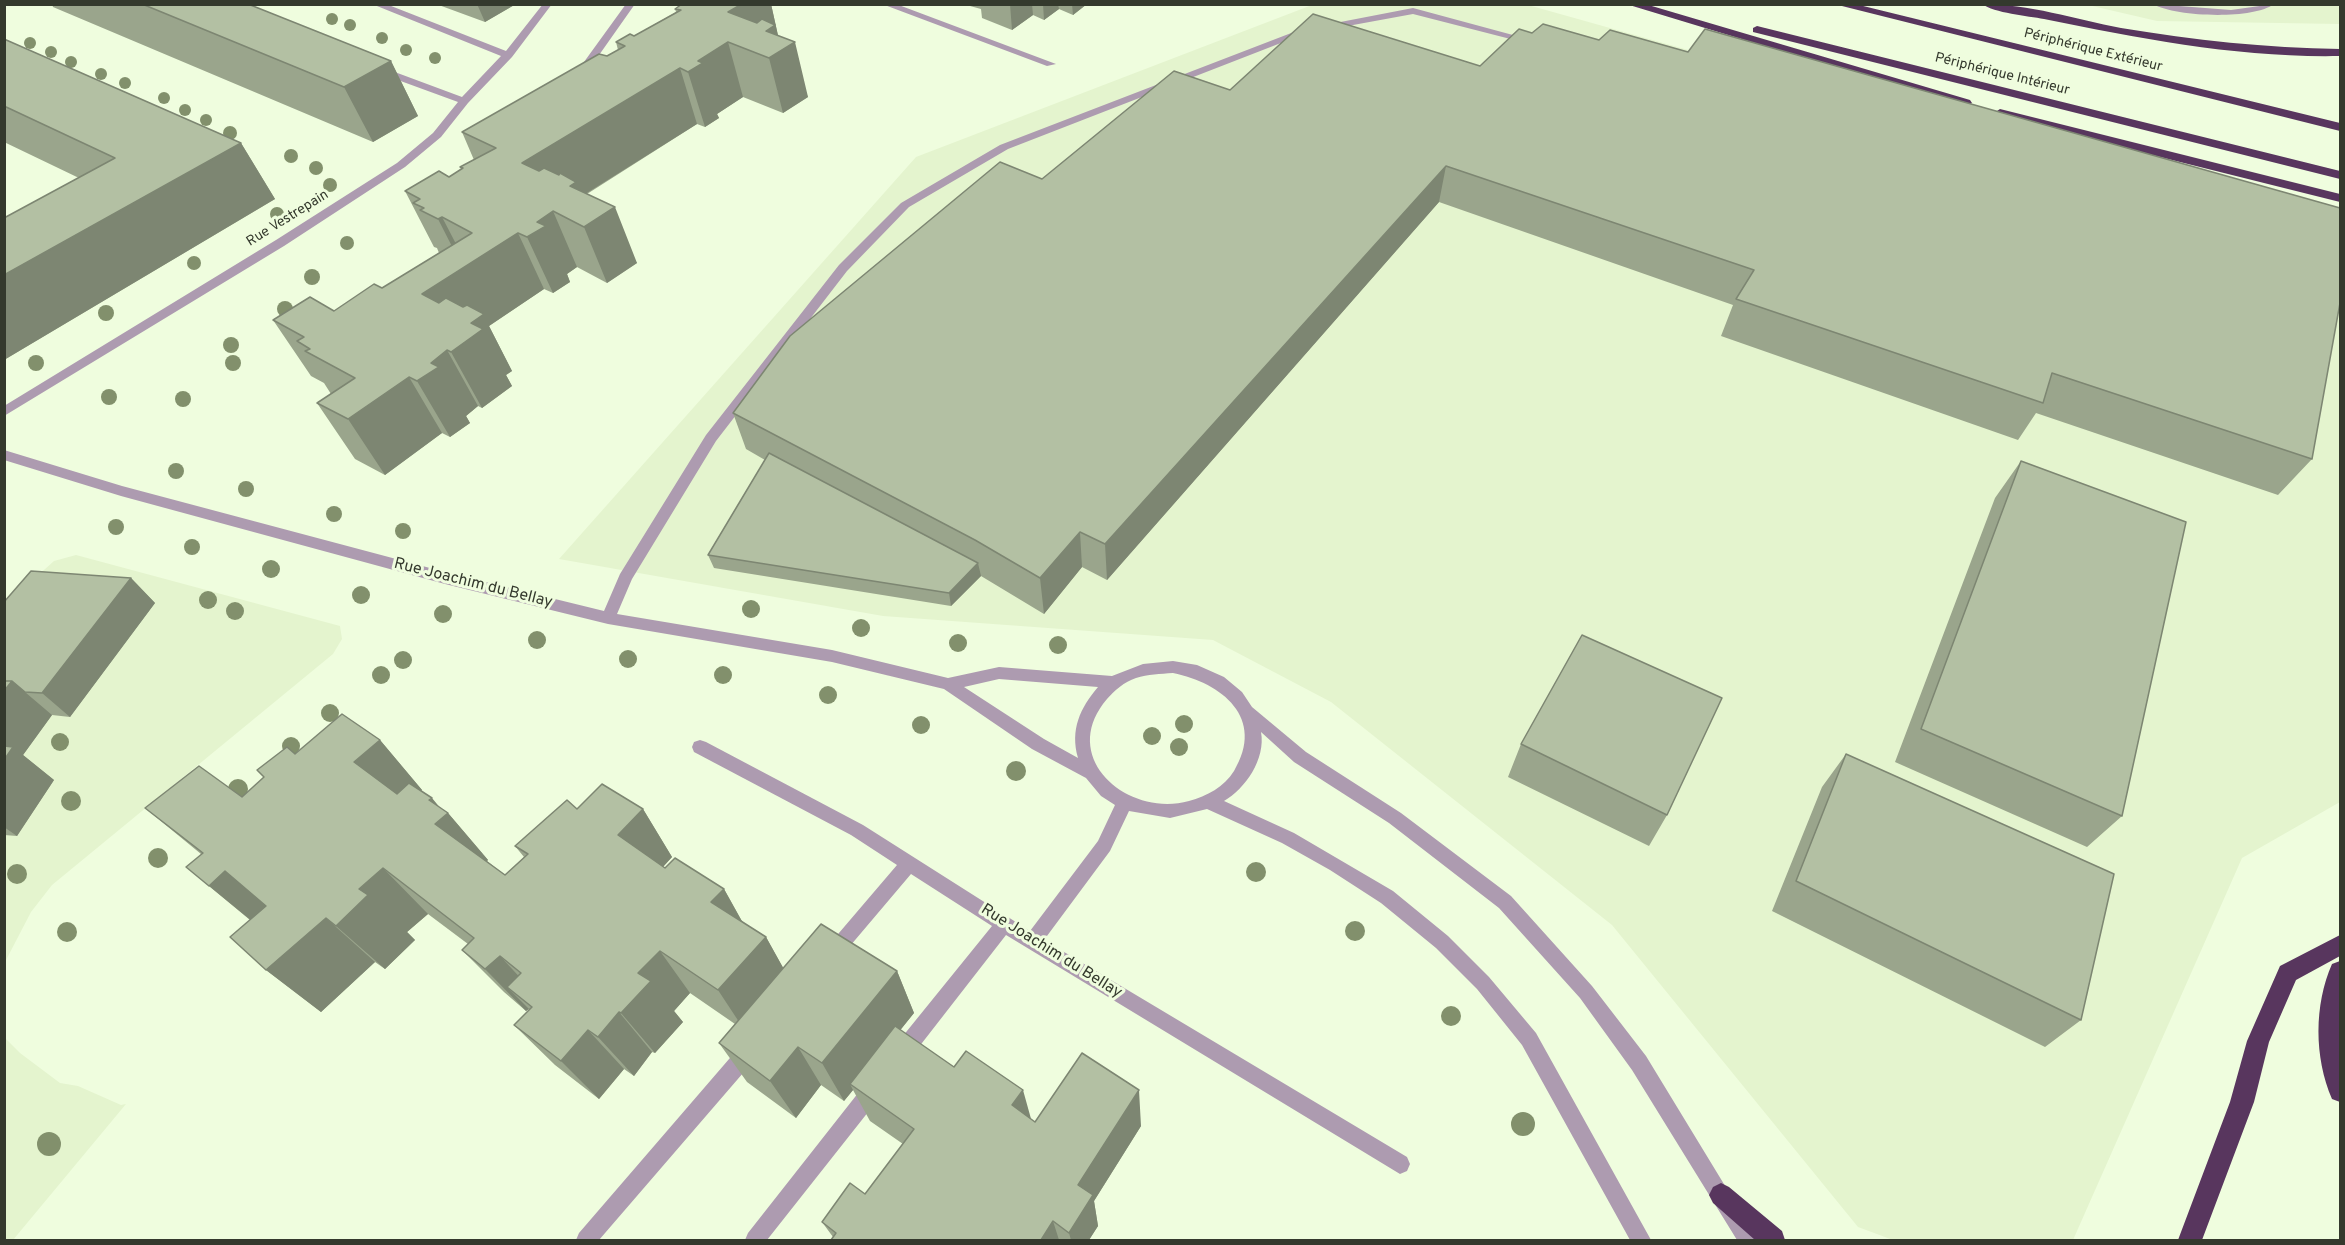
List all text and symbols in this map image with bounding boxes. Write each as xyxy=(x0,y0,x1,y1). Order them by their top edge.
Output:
street label: Périphérique Extérieur xyxy=(2022,26,2164,76)
street label: Périphérique Intérieur xyxy=(1933,50,2071,100)
street label: Rue Vestrepain xyxy=(244,187,332,251)
street label: Rue Joachim du Bellay xyxy=(392,555,554,613)
street label: Rue Joachim du Bellay xyxy=(977,901,1125,1003)

